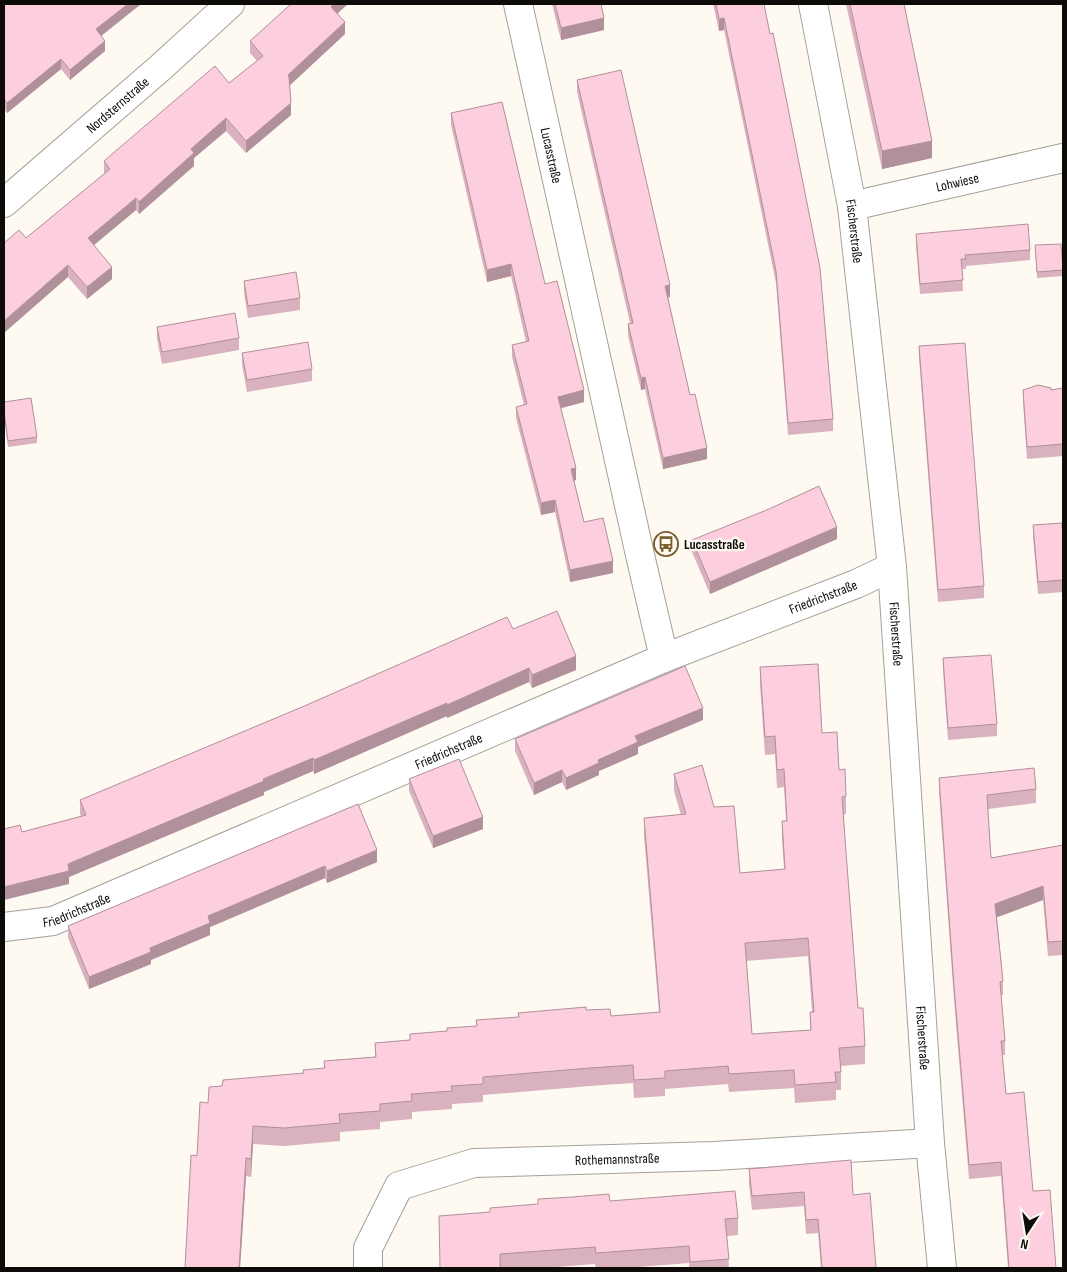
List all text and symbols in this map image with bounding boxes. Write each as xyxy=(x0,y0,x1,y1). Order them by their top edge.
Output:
street label: Nordsternstraße xyxy=(83,73,152,137)
street label: Lucasstraße xyxy=(537,126,566,185)
street label: Lohwiese xyxy=(934,169,980,195)
street label: Fischerstraße xyxy=(842,198,867,264)
bus stop icon: Lucasstraße xyxy=(653,531,679,557)
place label: Lucasstraße xyxy=(684,536,745,553)
street label: Friedrichstraße xyxy=(787,576,860,618)
street label: Fischerstraße xyxy=(886,601,907,667)
street label: Friedrichstraße xyxy=(412,729,485,773)
street label: Friedrichstraße xyxy=(42,889,113,931)
street label: Fischerstraße xyxy=(912,1005,934,1071)
street label: Rothemannstraße xyxy=(575,1149,660,1169)
north arrow xyxy=(1002,1207,1052,1257)
text: N xyxy=(1019,1235,1030,1253)

